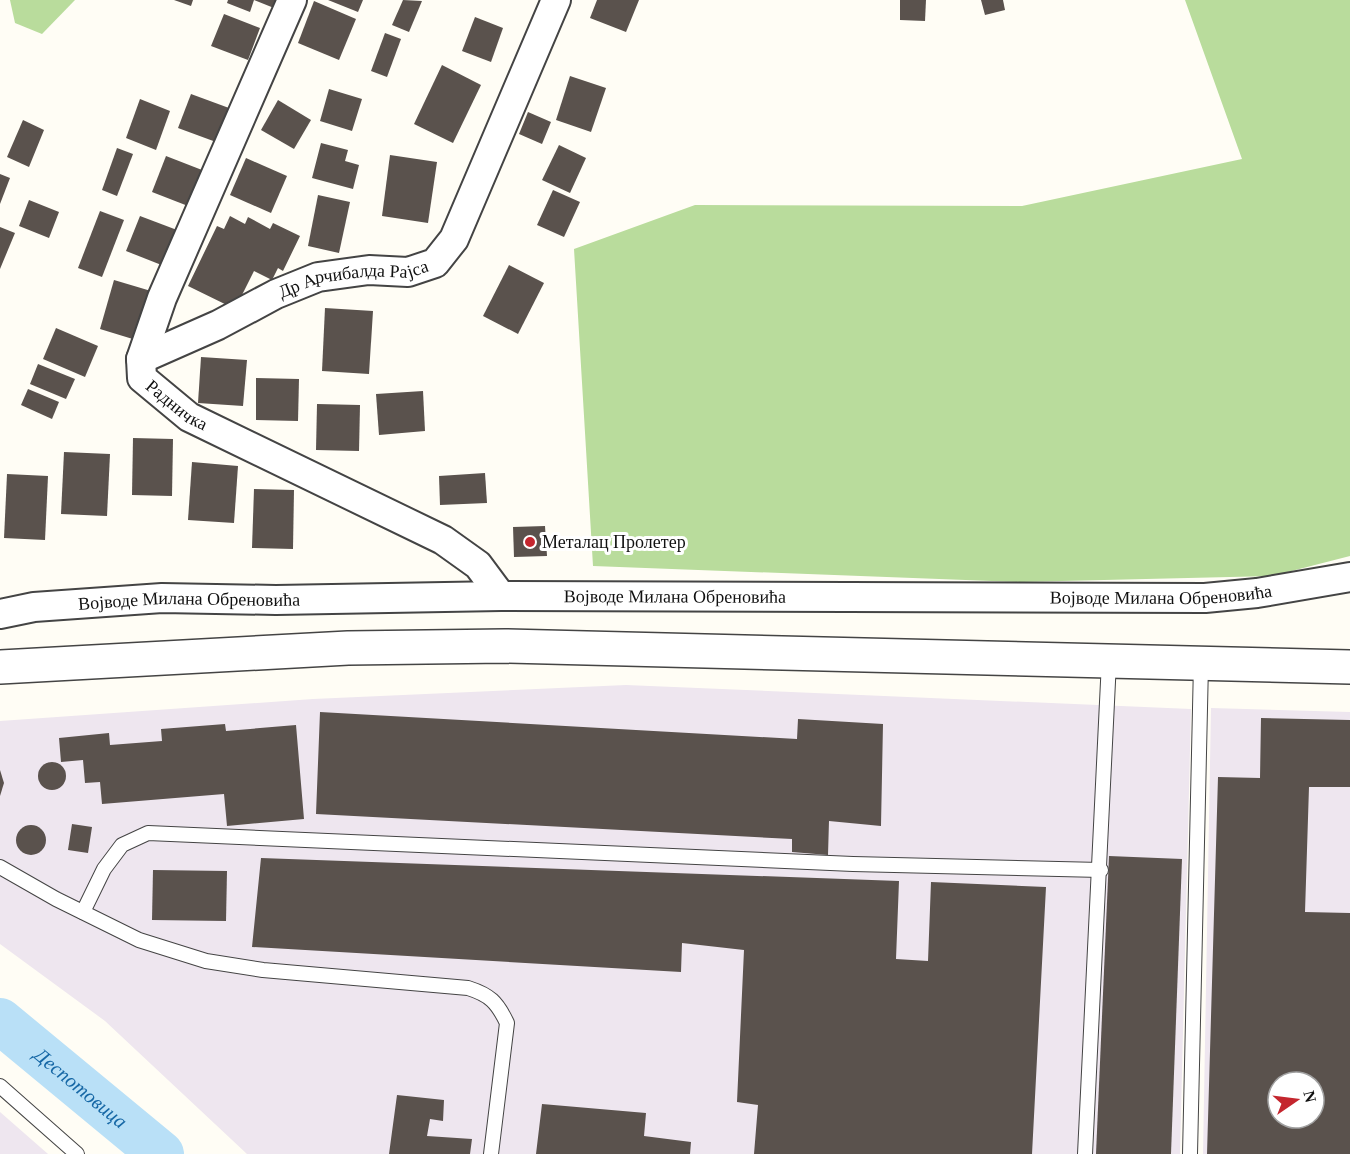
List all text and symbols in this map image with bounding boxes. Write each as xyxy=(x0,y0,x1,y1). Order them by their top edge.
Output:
street label: Др Арчибалда Рајса xyxy=(275,256,431,302)
street label: Радничка xyxy=(142,376,211,434)
place label: Металац Пролетер xyxy=(542,532,686,552)
marker: Металац Пролетер xyxy=(523,535,537,549)
street label: Војводе Милана Обреновића xyxy=(1050,581,1273,608)
street label: Војводе Милана Обреновића xyxy=(564,586,786,607)
street label: Војводе Милана Обреновића xyxy=(77,588,300,614)
water label: Деспотовица xyxy=(28,1042,132,1133)
north arrow xyxy=(1266,1070,1326,1130)
text: N xyxy=(1300,1089,1320,1105)

